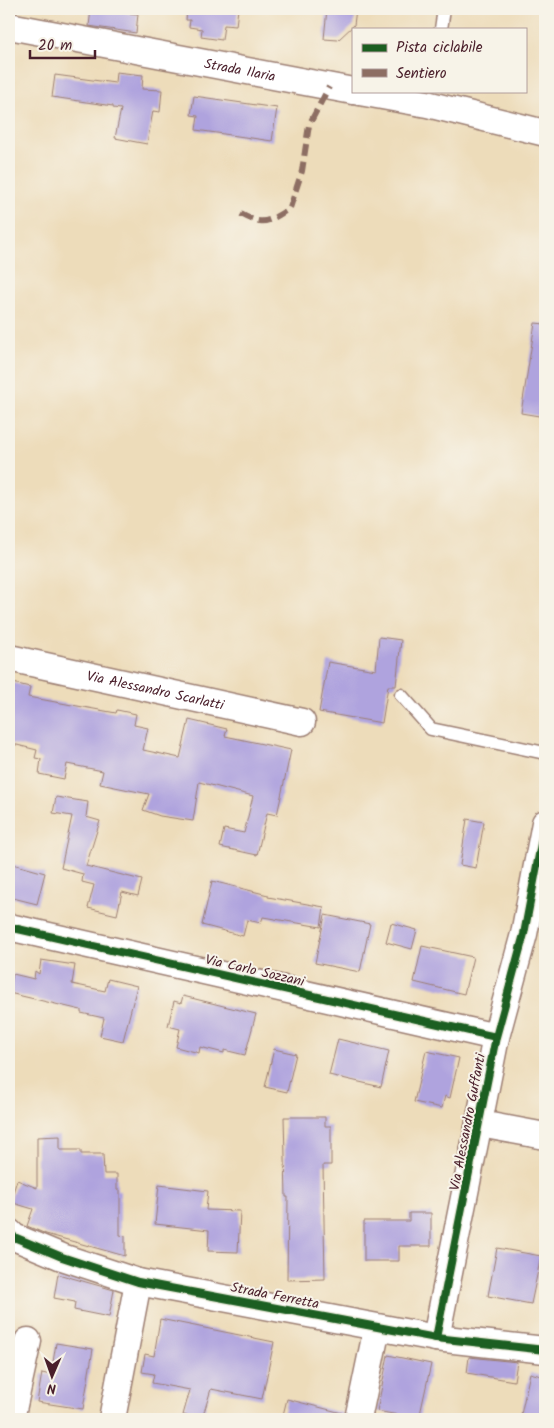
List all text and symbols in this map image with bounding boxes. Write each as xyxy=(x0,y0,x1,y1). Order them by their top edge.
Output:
scale bar xyxy=(30,28,95,60)
legend xyxy=(352,28,526,92)
text: 20 m xyxy=(38,34,72,58)
text: Pista ciclabile xyxy=(396,36,483,60)
street label: Strada Ilaria xyxy=(202,53,277,88)
text: Sentiero xyxy=(396,62,447,86)
street label: Via Alessandro Scarlatti xyxy=(85,665,227,717)
street label: Via Carlo Sozzani xyxy=(203,949,307,993)
street label: Via Alessandro Guffanti xyxy=(444,1051,492,1193)
street label: Strada Ferretta xyxy=(229,1277,321,1315)
north arrow xyxy=(28,1350,78,1400)
text: N xyxy=(47,1377,56,1399)

